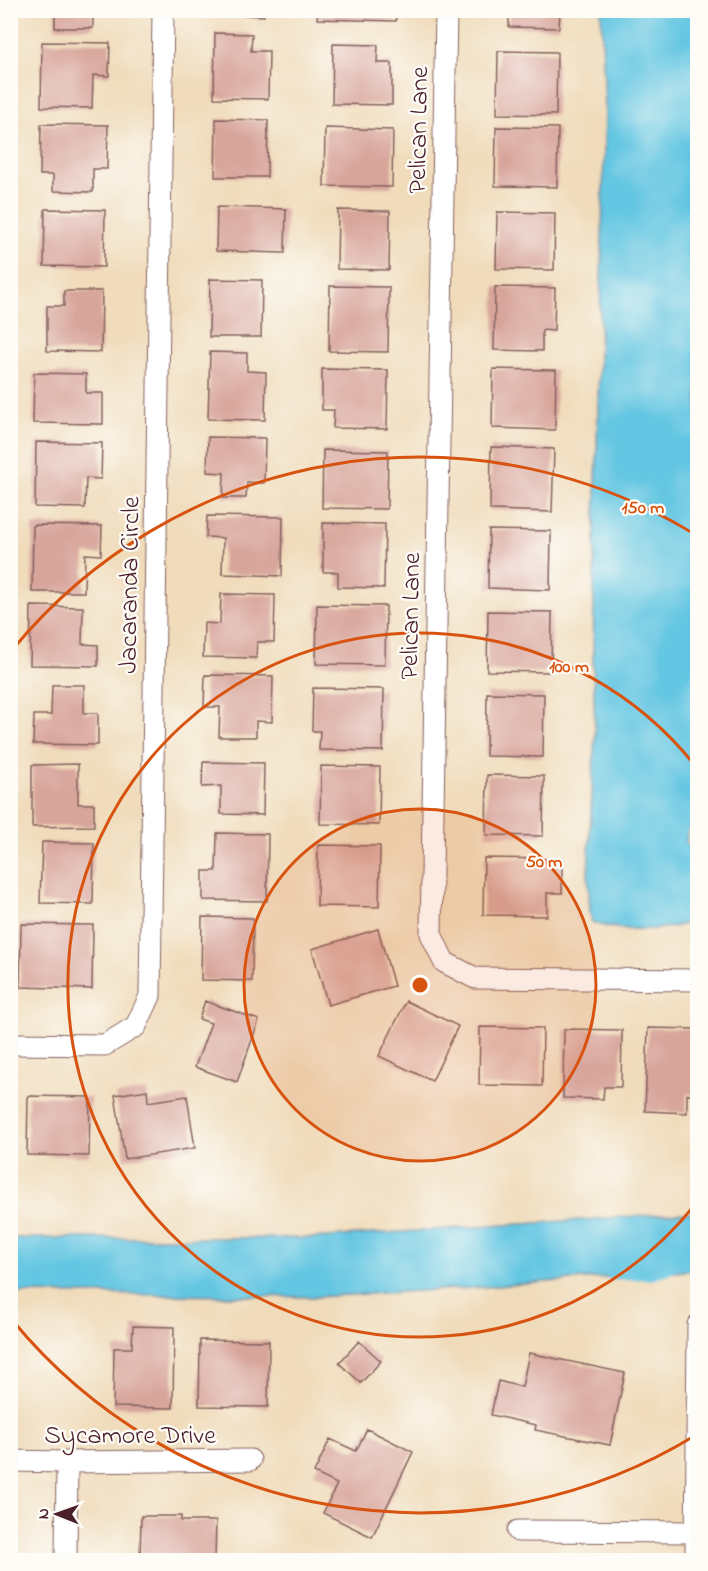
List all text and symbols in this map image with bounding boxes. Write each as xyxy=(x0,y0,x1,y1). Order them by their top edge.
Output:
street label: Pelican Lane xyxy=(400,66,440,194)
street label: Jacaranda Circle xyxy=(110,496,152,674)
text: 150 m xyxy=(622,496,664,522)
street label: Pelican Lane xyxy=(392,552,432,680)
text: 100 m xyxy=(549,655,589,681)
text: 50 m xyxy=(526,850,562,876)
centre of rings xyxy=(410,975,430,995)
street label: Sycamore Drive xyxy=(44,1418,216,1456)
north arrow xyxy=(27,1484,87,1544)
text: N xyxy=(32,1508,56,1519)

